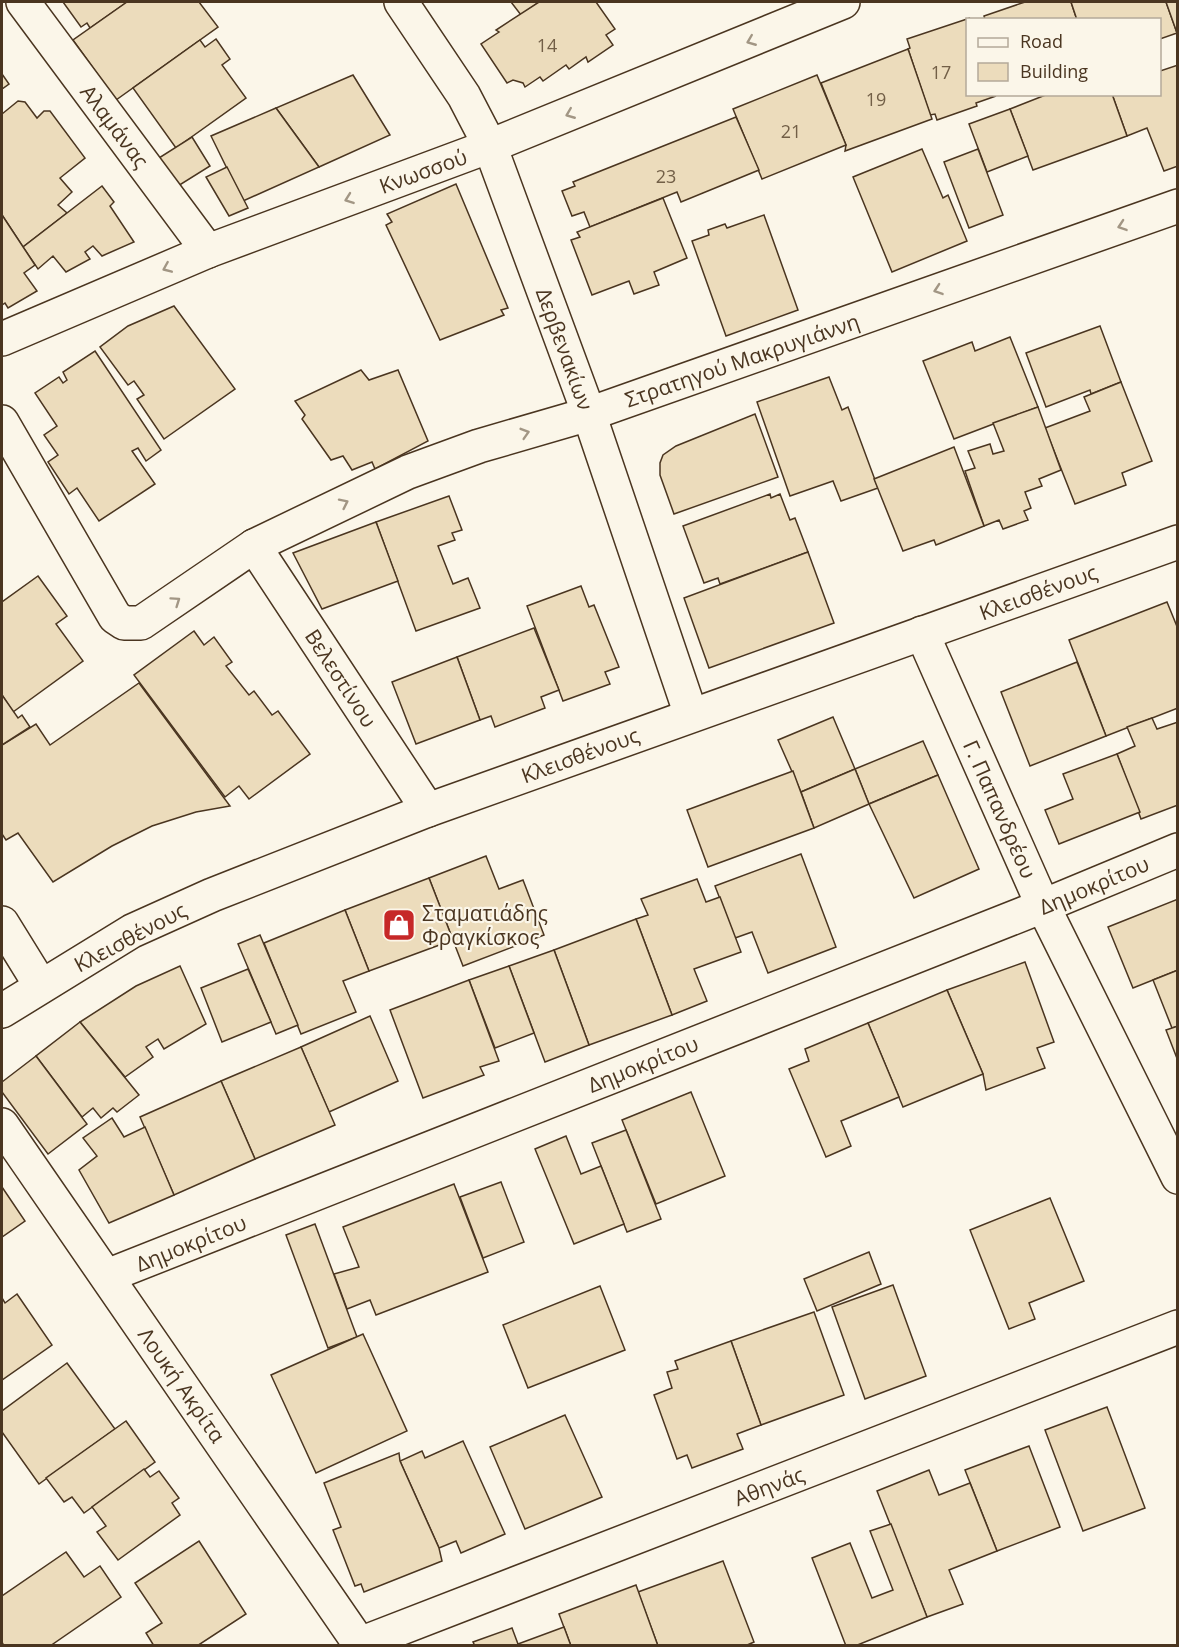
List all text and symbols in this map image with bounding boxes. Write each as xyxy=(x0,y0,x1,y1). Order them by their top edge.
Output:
legend xyxy=(966,18,1161,96)
text: Road xyxy=(1020,29,1063,53)
house number: 14 xyxy=(537,33,557,57)
one-way arrow xyxy=(746,34,757,46)
text: Building xyxy=(1020,59,1088,83)
house number: 17 xyxy=(931,60,951,84)
street label: Αλαμάνας xyxy=(74,79,156,173)
house number: 19 xyxy=(866,87,886,111)
one-way arrow xyxy=(565,107,576,119)
house number: 21 xyxy=(781,119,801,143)
street label: Κνωσσού xyxy=(375,142,471,200)
house number: 23 xyxy=(656,164,676,188)
one-way arrow xyxy=(344,191,355,204)
one-way arrow xyxy=(1117,218,1128,231)
one-way arrow xyxy=(162,261,173,273)
one-way arrow xyxy=(934,283,944,296)
street label: Δερβενακίων xyxy=(530,284,600,414)
street label: Στρατηγού Μακρυγιάννη xyxy=(621,307,863,413)
one-way arrow xyxy=(520,428,530,440)
one-way arrow xyxy=(337,498,348,510)
street label: Κλεισθένους xyxy=(975,558,1101,626)
one-way arrow xyxy=(169,597,180,608)
street label: Βελεστίνου xyxy=(299,624,383,732)
street label: Κλεισθένους xyxy=(517,721,643,789)
street label: Γ. Παπανδρέου xyxy=(957,735,1043,883)
street label: Δημοκρίτου xyxy=(1035,849,1153,921)
street label: Κλεισθένους xyxy=(69,896,191,978)
place label: Σταματιάδης Φραγκίσκος xyxy=(422,899,548,951)
shop icon: Σταματιάδης Φραγκίσκος xyxy=(381,907,417,943)
street label: Δημοκρίτου xyxy=(584,1029,702,1099)
street label: Δημοκρίτου xyxy=(132,1208,250,1278)
street label: Λουκή Ακρίτα xyxy=(132,1322,232,1448)
street label: Αθηνάς xyxy=(730,1460,808,1512)

